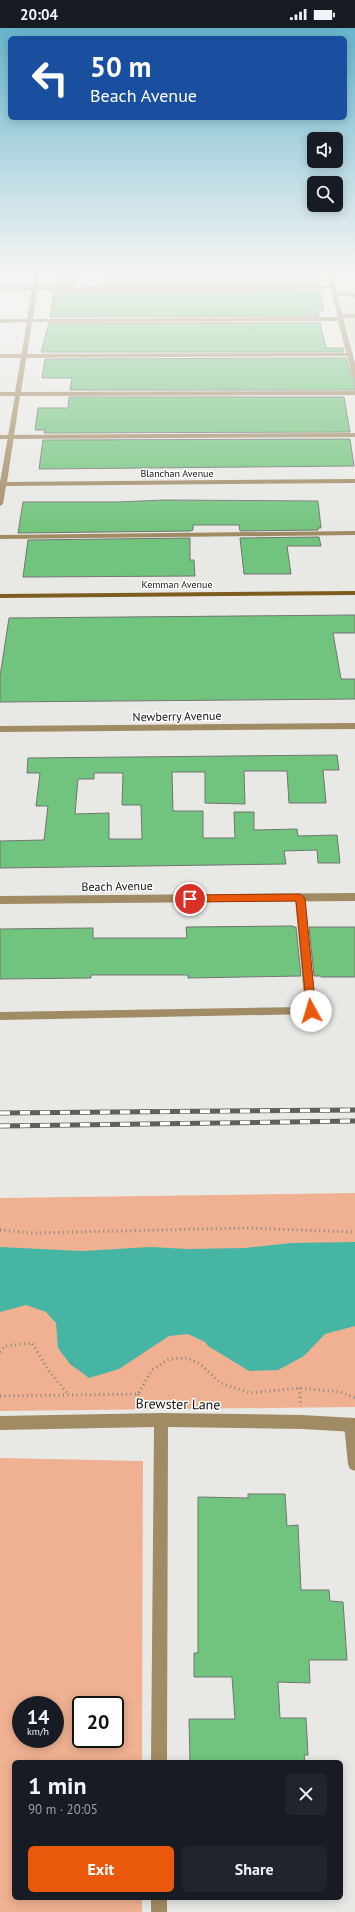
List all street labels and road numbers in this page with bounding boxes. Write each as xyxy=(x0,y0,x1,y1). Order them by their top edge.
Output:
street label: Blanchan Avenue xyxy=(140,467,214,480)
street label: Kemman Avenue xyxy=(142,578,212,591)
street label: Newberry Avenue xyxy=(132,708,222,724)
street label: Beach Avenue xyxy=(81,878,153,894)
street label: Brewster Lane xyxy=(135,1394,221,1414)

